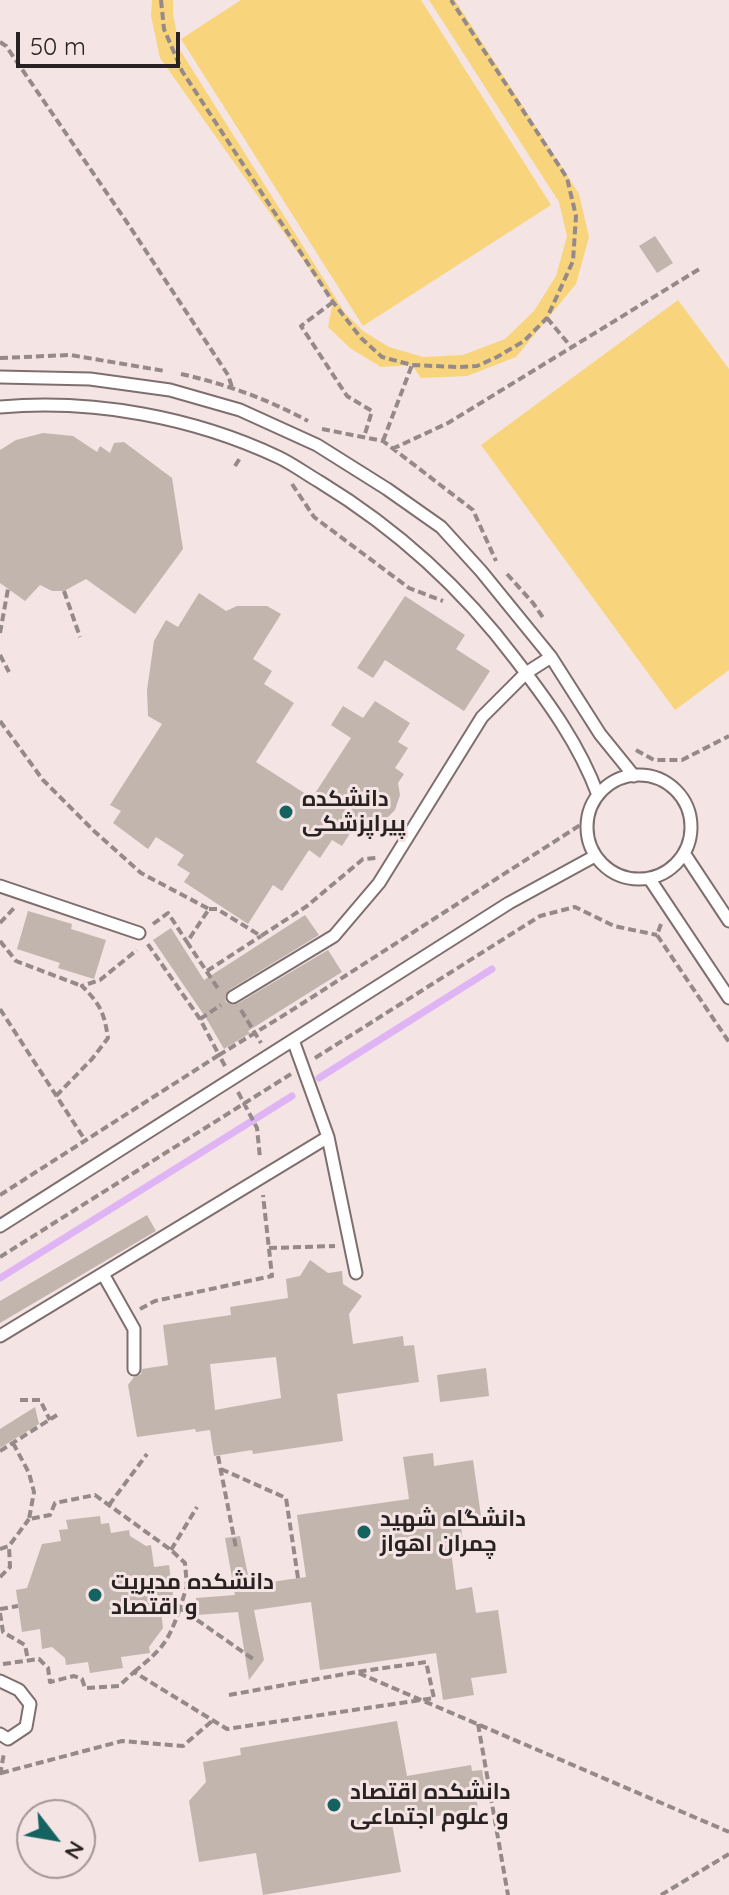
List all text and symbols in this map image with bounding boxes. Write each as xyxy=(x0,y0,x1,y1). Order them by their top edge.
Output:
scale bar xyxy=(20,16,184,66)
text: 50 m xyxy=(30,31,86,61)
place label: دانشکده پیراپزشکی xyxy=(302,786,406,838)
marker: دانشکده پیراپزشکی xyxy=(277,803,295,821)
place label: دانشگاه شهید چمران اهواز xyxy=(380,1506,526,1558)
marker: دانشگاه شهید چمران اهواز xyxy=(355,1523,373,1541)
place label: دانشکده مدیریت و اقتصاد xyxy=(111,1569,274,1620)
marker: دانشکده مدیریت و اقتصاد xyxy=(86,1586,104,1604)
place label: دانشکده اقتصاد و علوم اجتماعی xyxy=(350,1779,511,1830)
marker: دانشکده اقتصاد و علوم اجتماعی xyxy=(325,1796,343,1814)
north arrow xyxy=(16,1799,96,1879)
text: N xyxy=(59,1836,91,1864)

